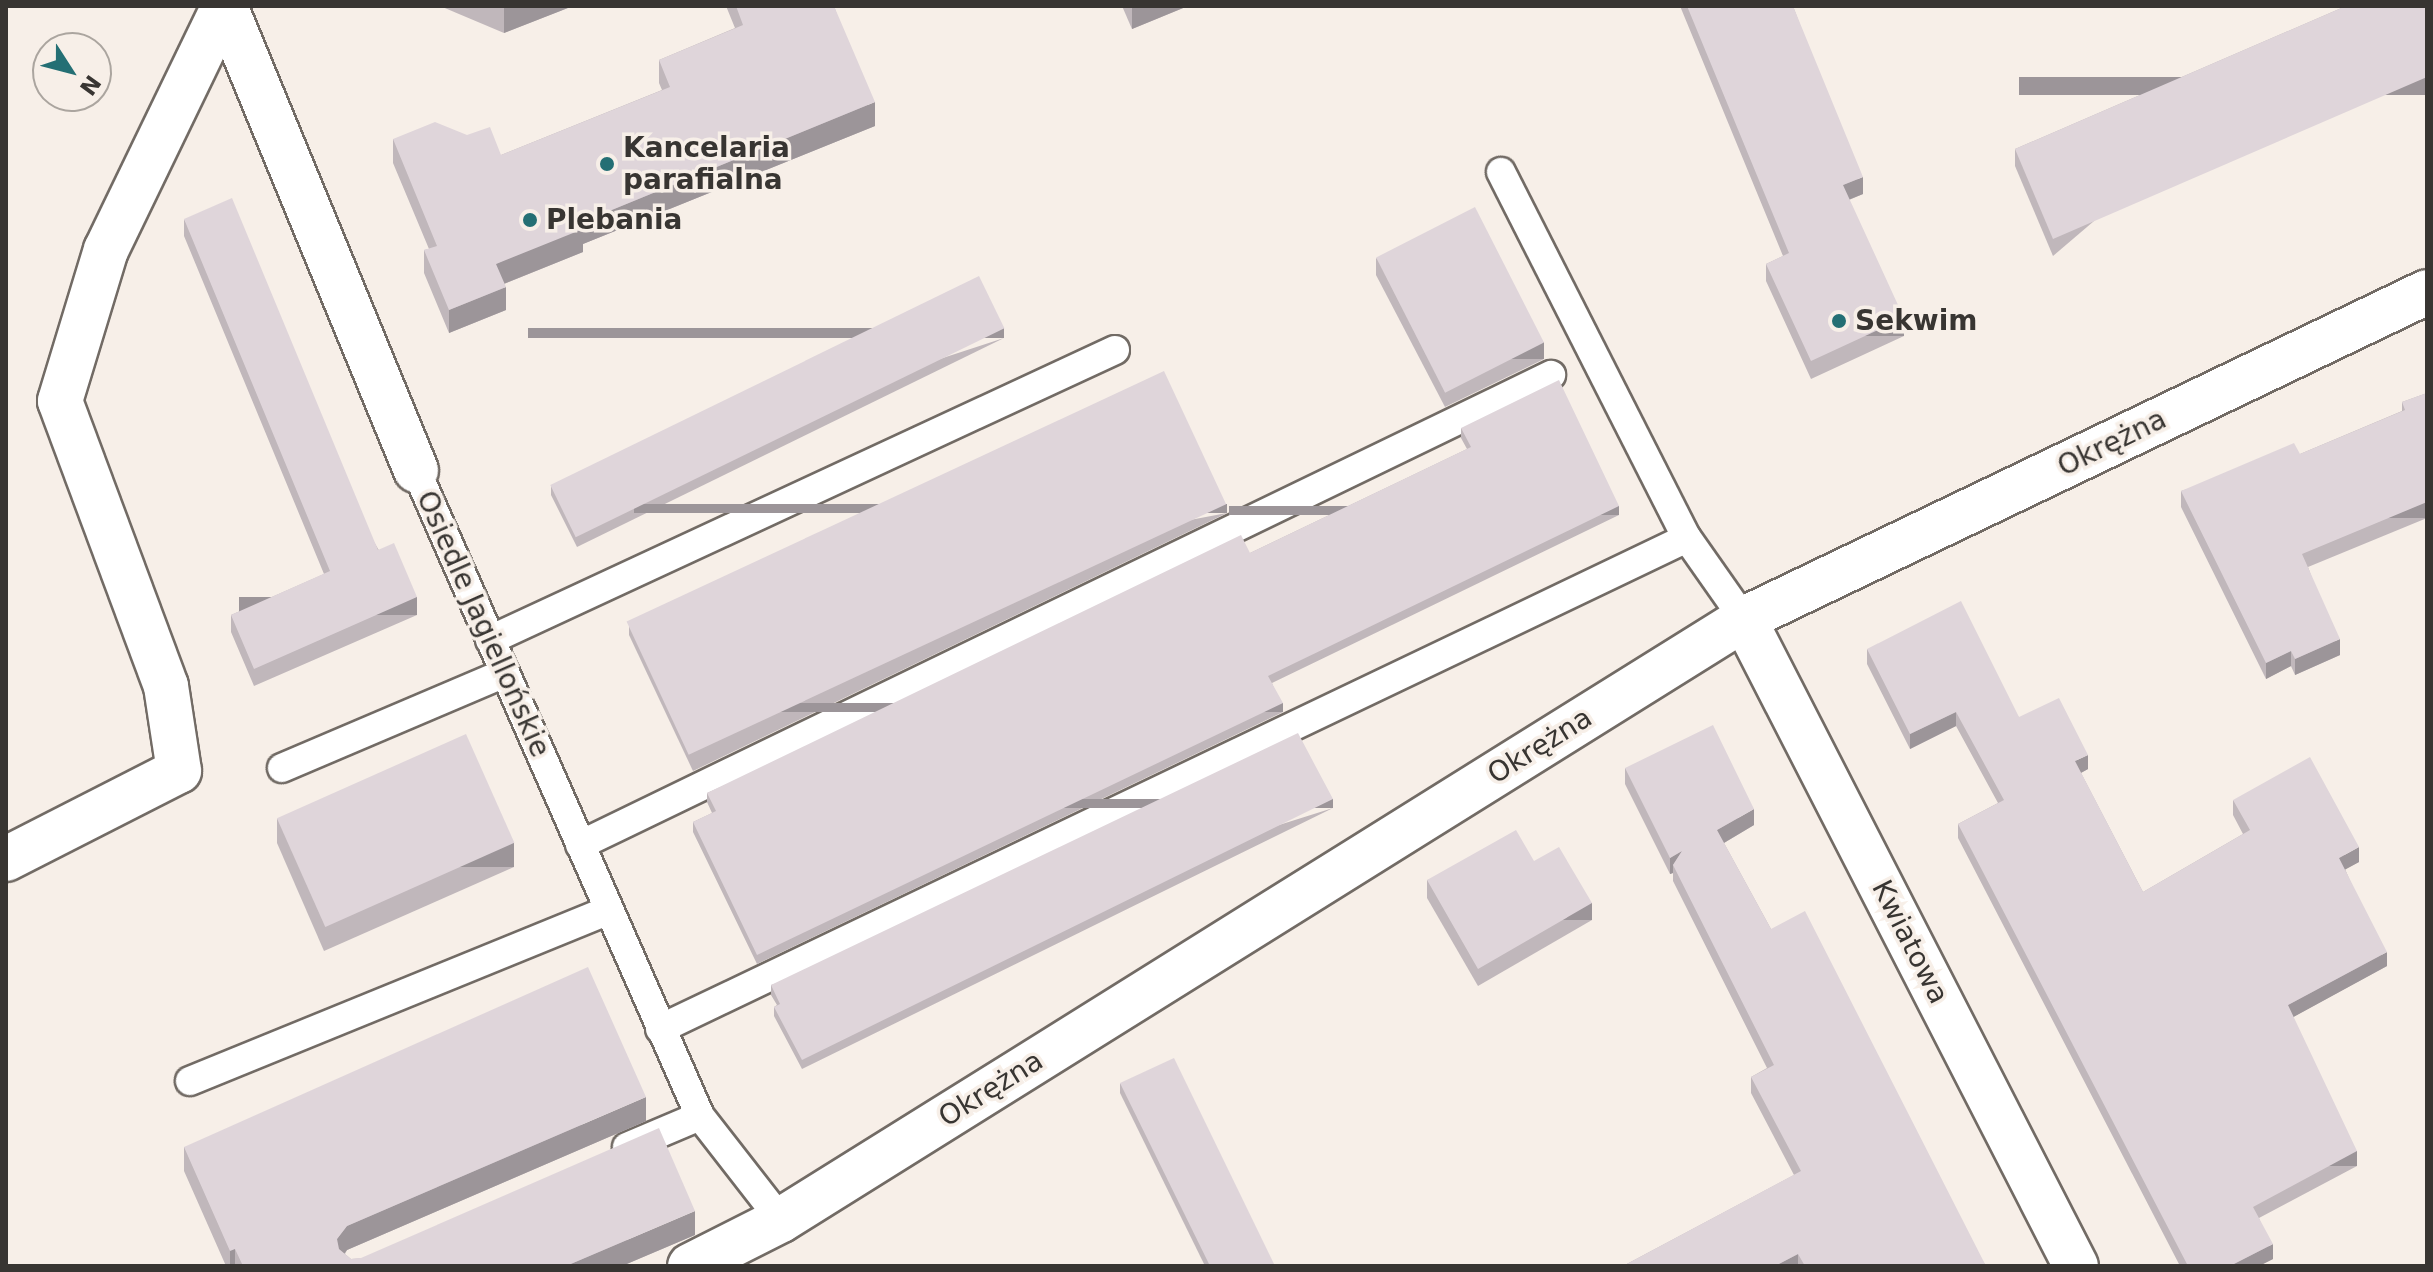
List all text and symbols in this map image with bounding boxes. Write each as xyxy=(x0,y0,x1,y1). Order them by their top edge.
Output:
north arrow xyxy=(32,32,112,112)
text: N xyxy=(75,70,106,100)
place label: Kancelaria parafialna xyxy=(623,131,790,197)
marker: Kancelaria parafialna xyxy=(598,155,616,173)
place label: Plebania xyxy=(546,203,682,237)
marker: Plebania xyxy=(521,211,539,229)
place label: Sekwim xyxy=(1855,304,1977,338)
marker: Sekwim xyxy=(1830,312,1848,330)
street label: Okrężna xyxy=(2052,402,2172,484)
street label: Osiedle Jagiellońskie xyxy=(409,486,557,762)
street label: Okrężna xyxy=(1482,701,1598,791)
street label: Kwiatowa xyxy=(1865,875,1955,1009)
street label: Okrężna xyxy=(933,1044,1049,1134)

